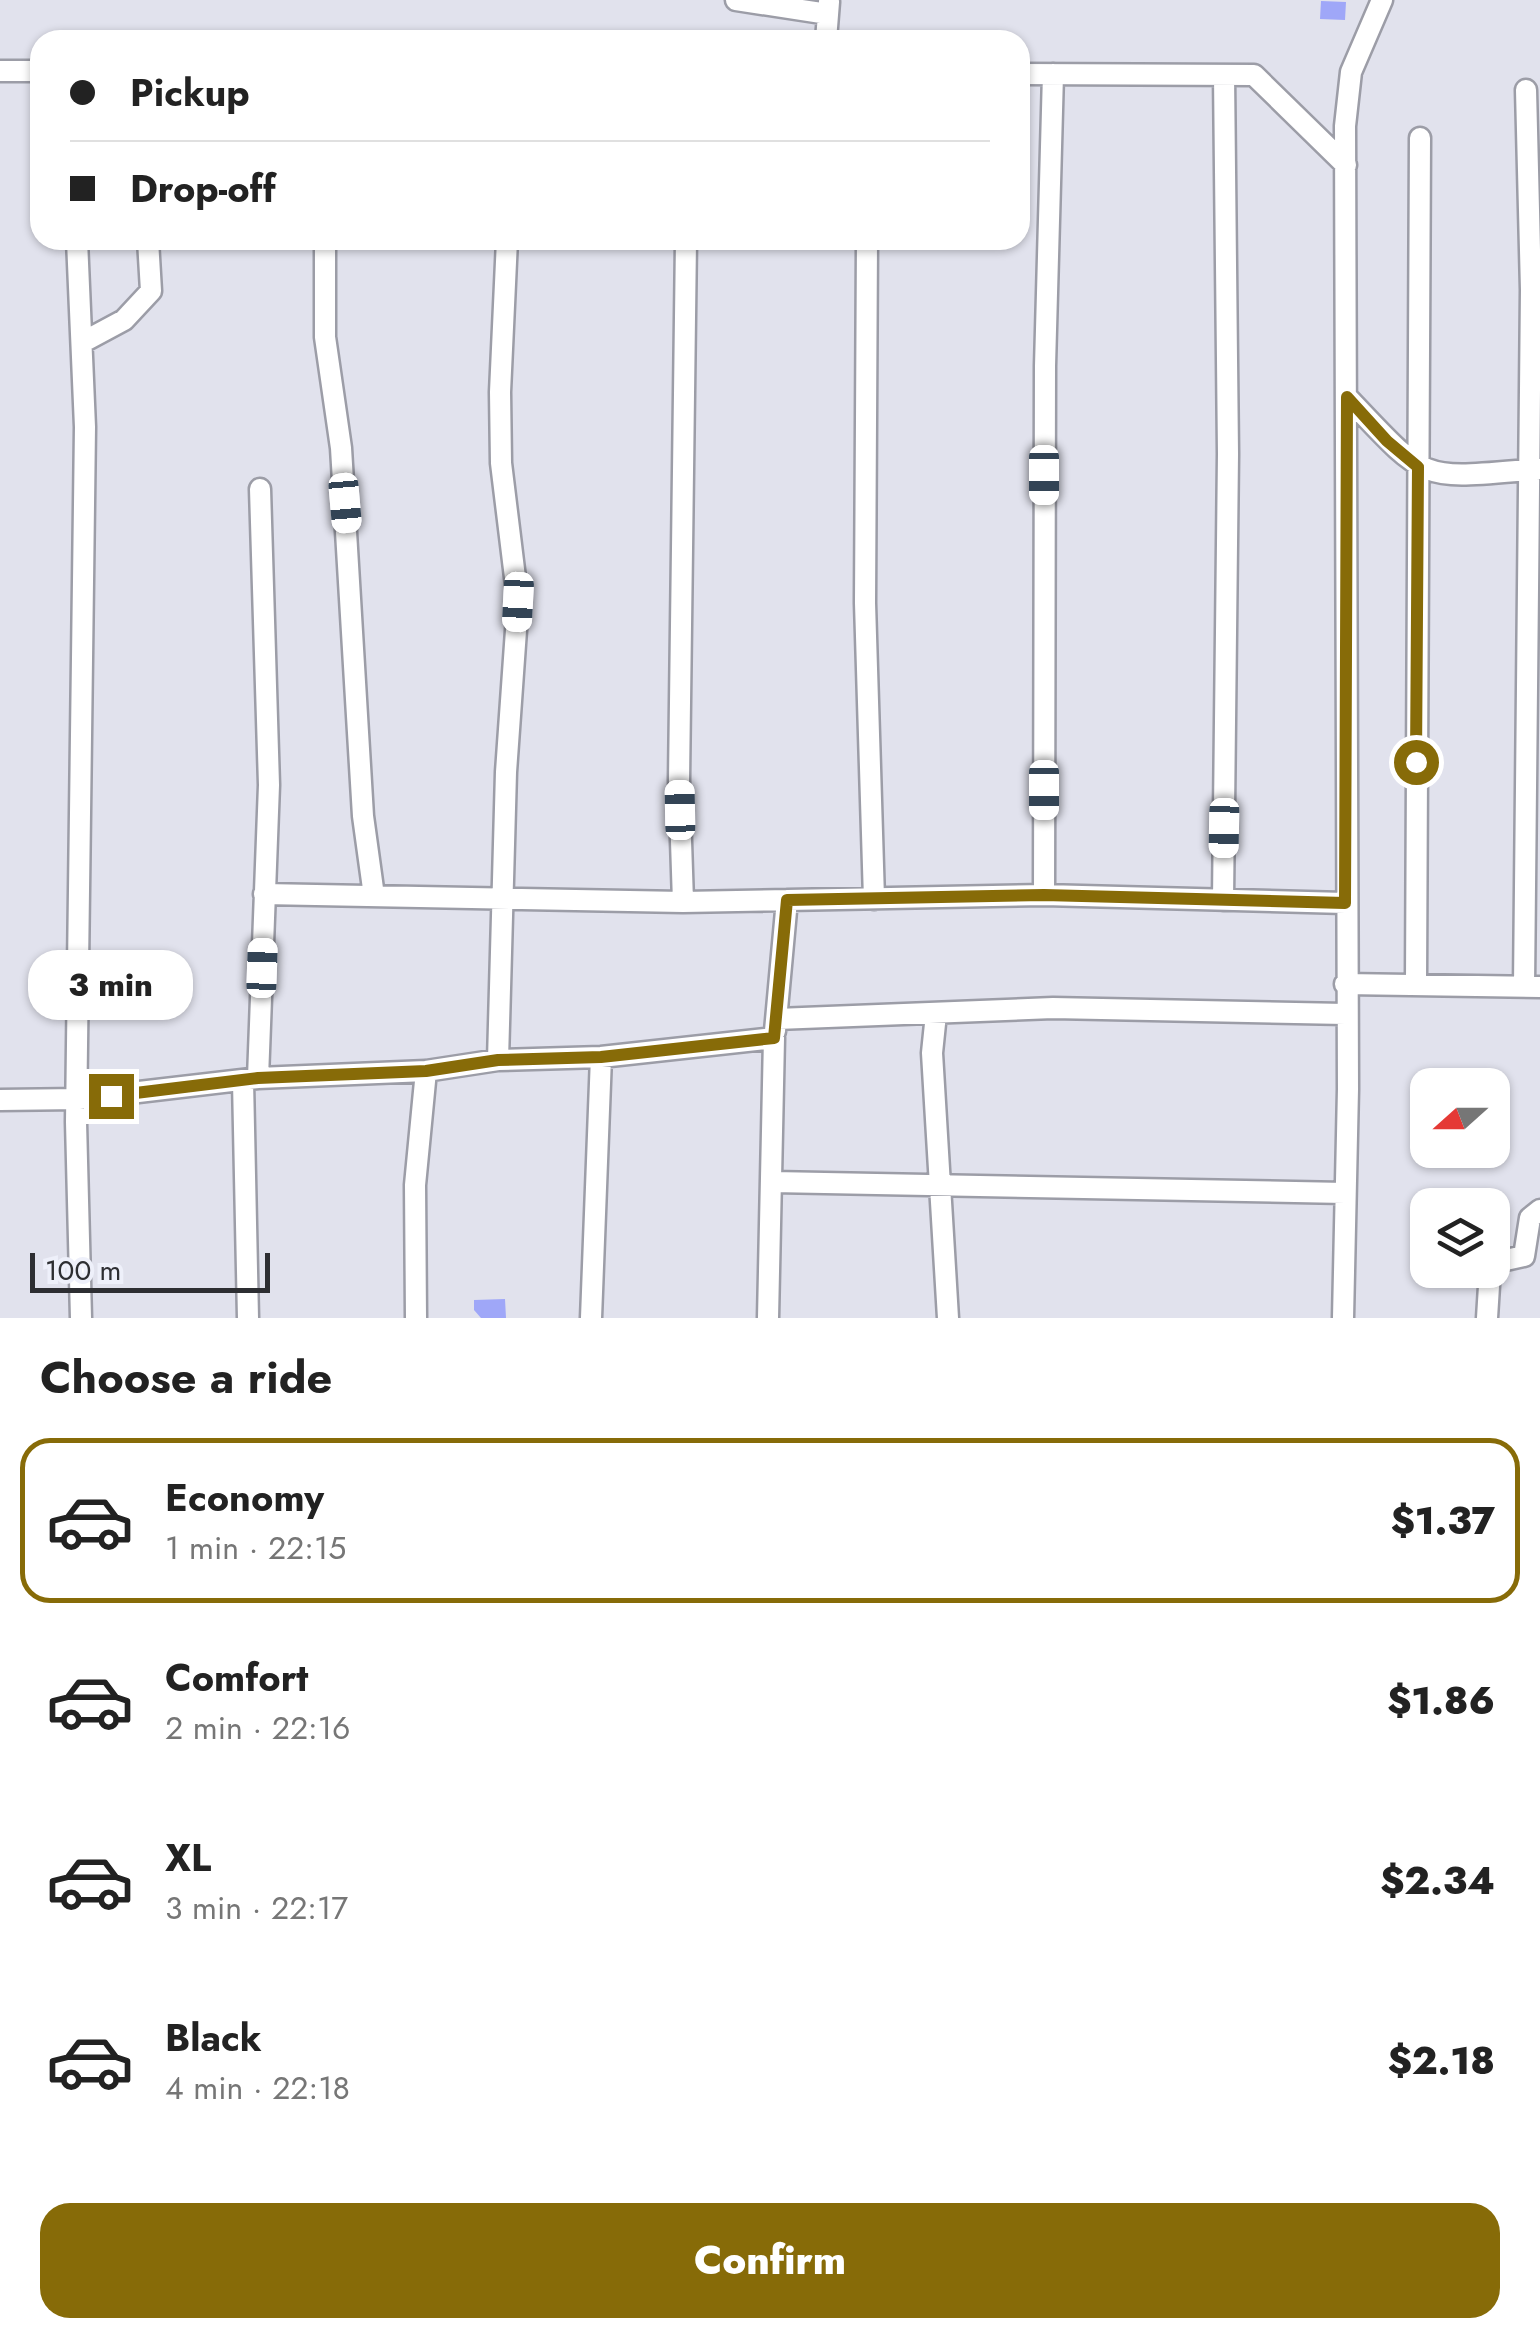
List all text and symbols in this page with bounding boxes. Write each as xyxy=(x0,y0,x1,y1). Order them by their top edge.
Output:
text: Pickup xyxy=(130,65,250,120)
text: Drop-off xyxy=(130,161,276,216)
car xyxy=(1029,445,1059,505)
car xyxy=(327,472,363,534)
car xyxy=(501,571,535,633)
route start xyxy=(1394,740,1439,785)
car xyxy=(1029,760,1059,820)
car xyxy=(664,780,696,840)
car xyxy=(1208,798,1240,858)
car xyxy=(246,937,278,999)
callout: 3 min xyxy=(28,951,194,1021)
text: 3 min xyxy=(68,962,153,1008)
north arrow xyxy=(1410,1068,1510,1168)
map controls xyxy=(1410,1068,1510,1288)
route end xyxy=(89,1074,134,1119)
button: layers xyxy=(1410,1188,1510,1288)
scale bar xyxy=(30,1248,270,1292)
text: 100 m xyxy=(45,1250,121,1291)
text: Choose a ride xyxy=(40,1345,332,1410)
text: Economy xyxy=(165,1470,324,1525)
icon: car xyxy=(45,1476,135,1566)
text: $1.37 xyxy=(1391,1493,1495,1548)
text: 1 min · 22:15 xyxy=(165,1525,346,1571)
text: Comfort xyxy=(165,1650,308,1705)
icon: car xyxy=(45,1656,135,1746)
text: $1.86 xyxy=(1387,1673,1495,1728)
text: 2 min · 22:16 xyxy=(165,1705,351,1751)
text: XL xyxy=(165,1830,211,1885)
icon: car xyxy=(45,1836,135,1926)
text: $2.34 xyxy=(1380,1853,1495,1908)
text: 3 min · 22:17 xyxy=(165,1885,348,1931)
text: Black xyxy=(165,2010,262,2065)
icon: car xyxy=(45,2016,135,2106)
text: $2.18 xyxy=(1388,2033,1495,2088)
text: 4 min · 22:18 xyxy=(165,2065,350,2111)
button: Confirm xyxy=(40,2203,1500,2318)

